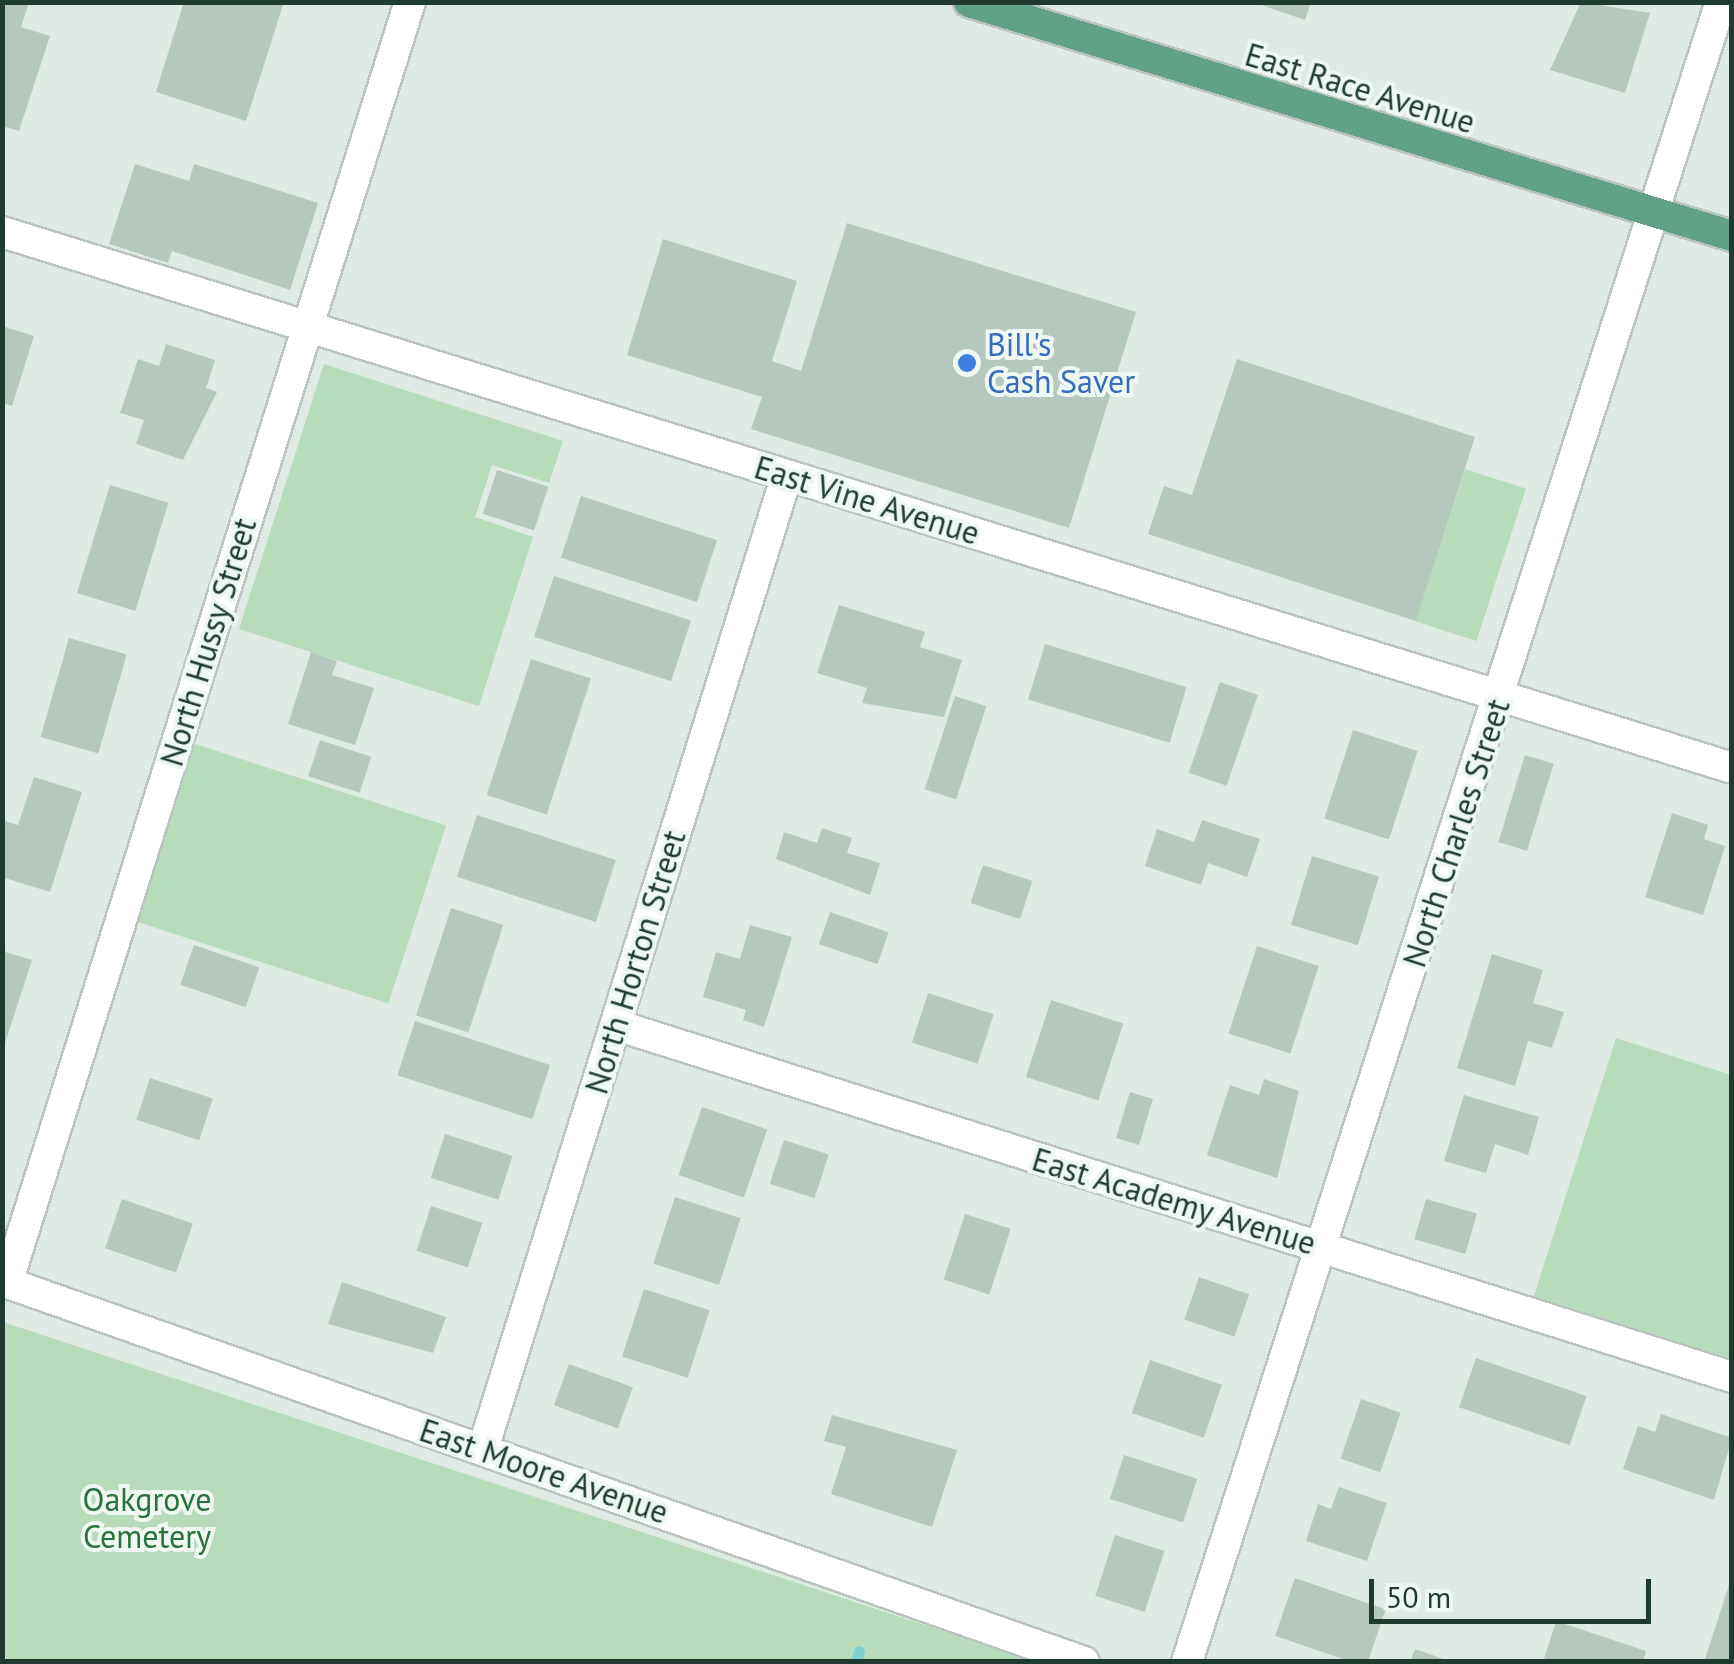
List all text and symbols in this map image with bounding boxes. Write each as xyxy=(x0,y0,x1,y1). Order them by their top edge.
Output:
street label: East Race Avenue xyxy=(1240,35,1480,141)
place label: Bill's Cash Saver xyxy=(987,326,1135,401)
marker: Bill's Cash Saver xyxy=(956,352,978,374)
street label: East Vine Avenue xyxy=(749,447,985,553)
street label: North Hussy Street xyxy=(152,513,264,771)
street label: North Charles Street xyxy=(1395,694,1517,972)
street label: North Horton Street xyxy=(577,826,693,1098)
street label: East Academy Avenue xyxy=(1026,1139,1322,1263)
street label: East Moore Avenue xyxy=(414,1410,674,1532)
park label: Oakgrove Cemetery xyxy=(83,1481,211,1556)
scale bar xyxy=(1374,1559,1656,1621)
text: 50 m xyxy=(1386,1577,1451,1616)

